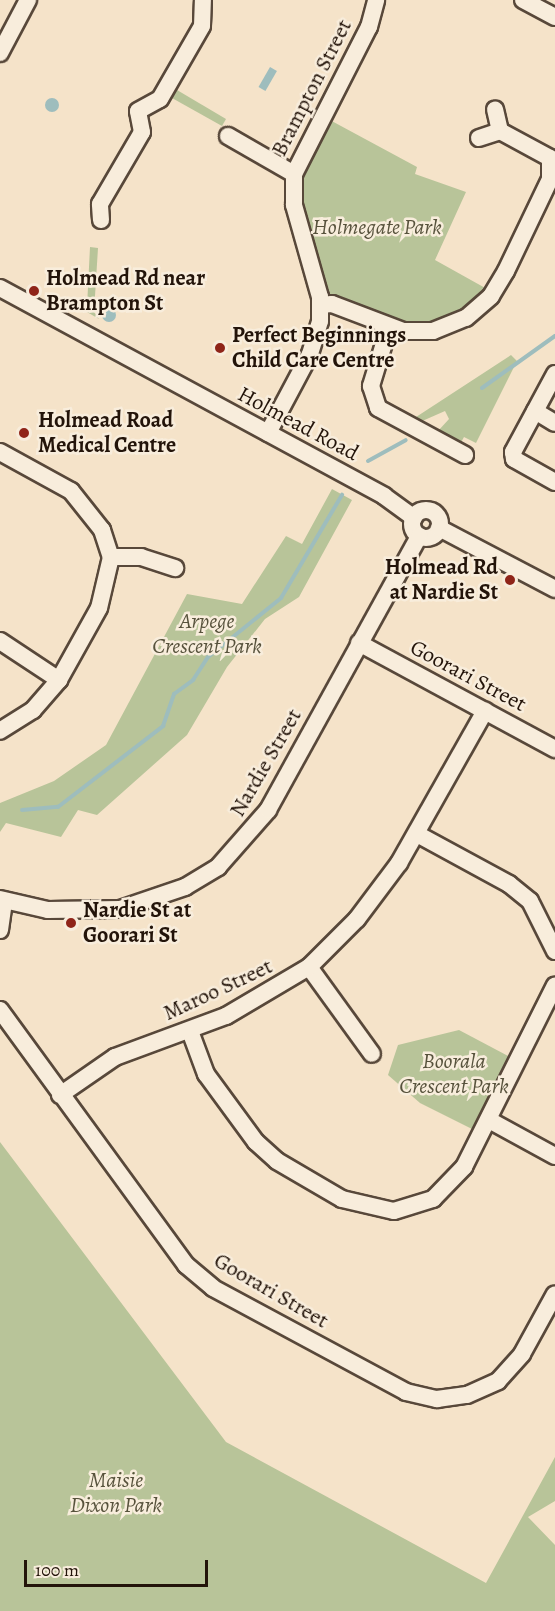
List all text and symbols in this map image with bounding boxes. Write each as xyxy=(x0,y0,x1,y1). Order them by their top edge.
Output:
street label: Brampton Street xyxy=(266,15,358,161)
park label: Holmegate Park xyxy=(312,215,442,241)
place label: Holmead Rd near Brampton St xyxy=(46,265,205,316)
marker: Holmead Rd near Brampton St xyxy=(27,284,41,298)
place label: Perfect Beginnings Child Care Centre xyxy=(232,322,406,374)
marker: Perfect Beginnings Child Care Centre xyxy=(213,341,227,355)
street label: Holmead Road xyxy=(233,381,363,467)
place label: Holmead Road Medical Centre xyxy=(38,407,176,458)
marker: Holmead Road Medical Centre xyxy=(15,424,33,442)
place label: Holmead Rd at Nardie St xyxy=(385,554,498,606)
marker: Holmead Rd at Nardie St xyxy=(503,573,517,587)
park label: Arpege Crescent Park xyxy=(152,608,262,660)
street label: Goorari Street xyxy=(405,634,531,718)
street label: Nardie Street xyxy=(225,704,307,822)
place label: Nardie St at Goorari St xyxy=(83,897,191,948)
marker: Nardie St at Goorari St xyxy=(64,916,78,930)
street label: Maroo Street xyxy=(159,953,277,1027)
park label: Boorala Crescent Park xyxy=(399,1048,509,1100)
street label: Goorari Street xyxy=(209,1248,333,1334)
park label: Maisie Dixon Park xyxy=(70,1467,162,1518)
scale bar xyxy=(27,1548,212,1586)
text: 100 m xyxy=(35,1558,79,1582)

